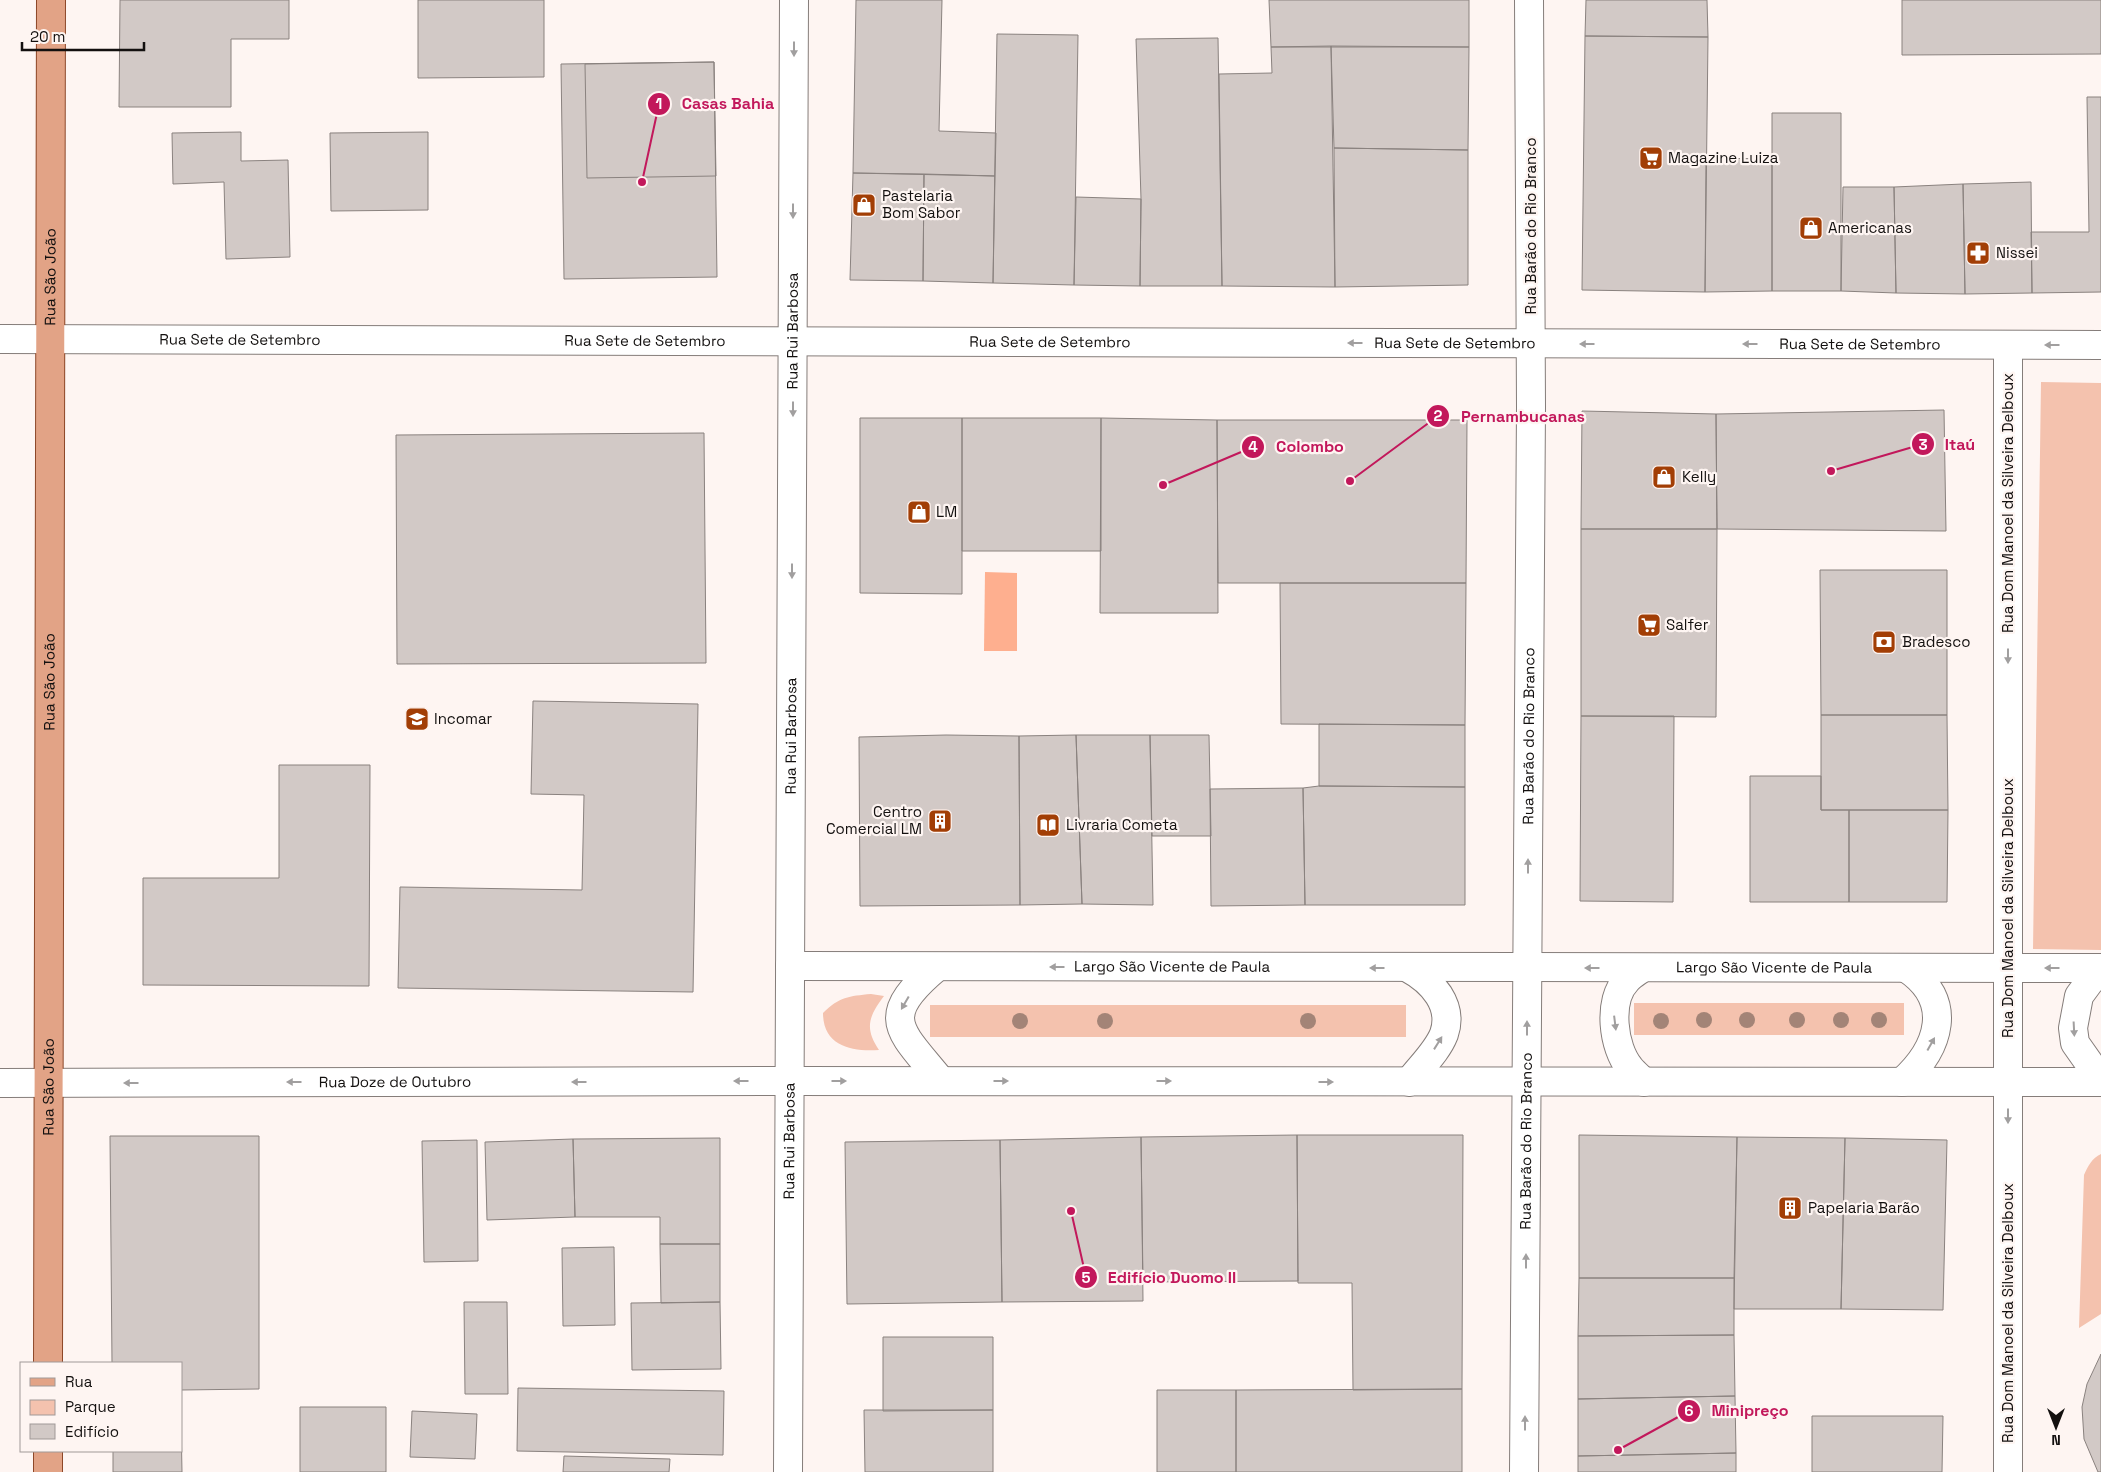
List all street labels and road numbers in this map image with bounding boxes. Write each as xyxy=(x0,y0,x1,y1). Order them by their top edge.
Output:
street label: Rua Barão do Rio Branco xyxy=(1521,137,1540,315)
street label: Rua São João xyxy=(40,228,59,326)
street label: Rua Rui Barbosa xyxy=(782,272,802,390)
street label: Rua Sete de Setembro xyxy=(159,329,321,349)
street label: Rua Sete de Setembro xyxy=(564,331,726,350)
street label: Rua Sete de Setembro xyxy=(969,332,1131,351)
street label: Rua Sete de Setembro xyxy=(1374,333,1536,352)
street label: Rua Sete de Setembro xyxy=(1779,334,1941,354)
street label: Rua Dom Manoel da Silveira Delboux xyxy=(1998,373,2017,633)
street label: Rua São João xyxy=(39,633,59,731)
street label: Rua Barão do Rio Branco xyxy=(1518,647,1538,825)
street label: Rua Rui Barbosa xyxy=(781,677,800,795)
street label: Rua Dom Manoel da Silveira Delboux xyxy=(1998,778,2017,1038)
street label: Largo São Vicente de Paula xyxy=(1074,956,1270,976)
street label: Largo São Vicente de Paula xyxy=(1676,957,1872,977)
street label: Rua São João xyxy=(39,1038,58,1136)
street label: Rua Barão do Rio Branco xyxy=(1516,1052,1536,1230)
street label: Rua Doze de Outubro xyxy=(319,1072,471,1091)
street label: Rua Rui Barbosa xyxy=(779,1082,799,1200)
street label: Rua Dom Manoel da Silveira Delboux xyxy=(1998,1183,2017,1443)

